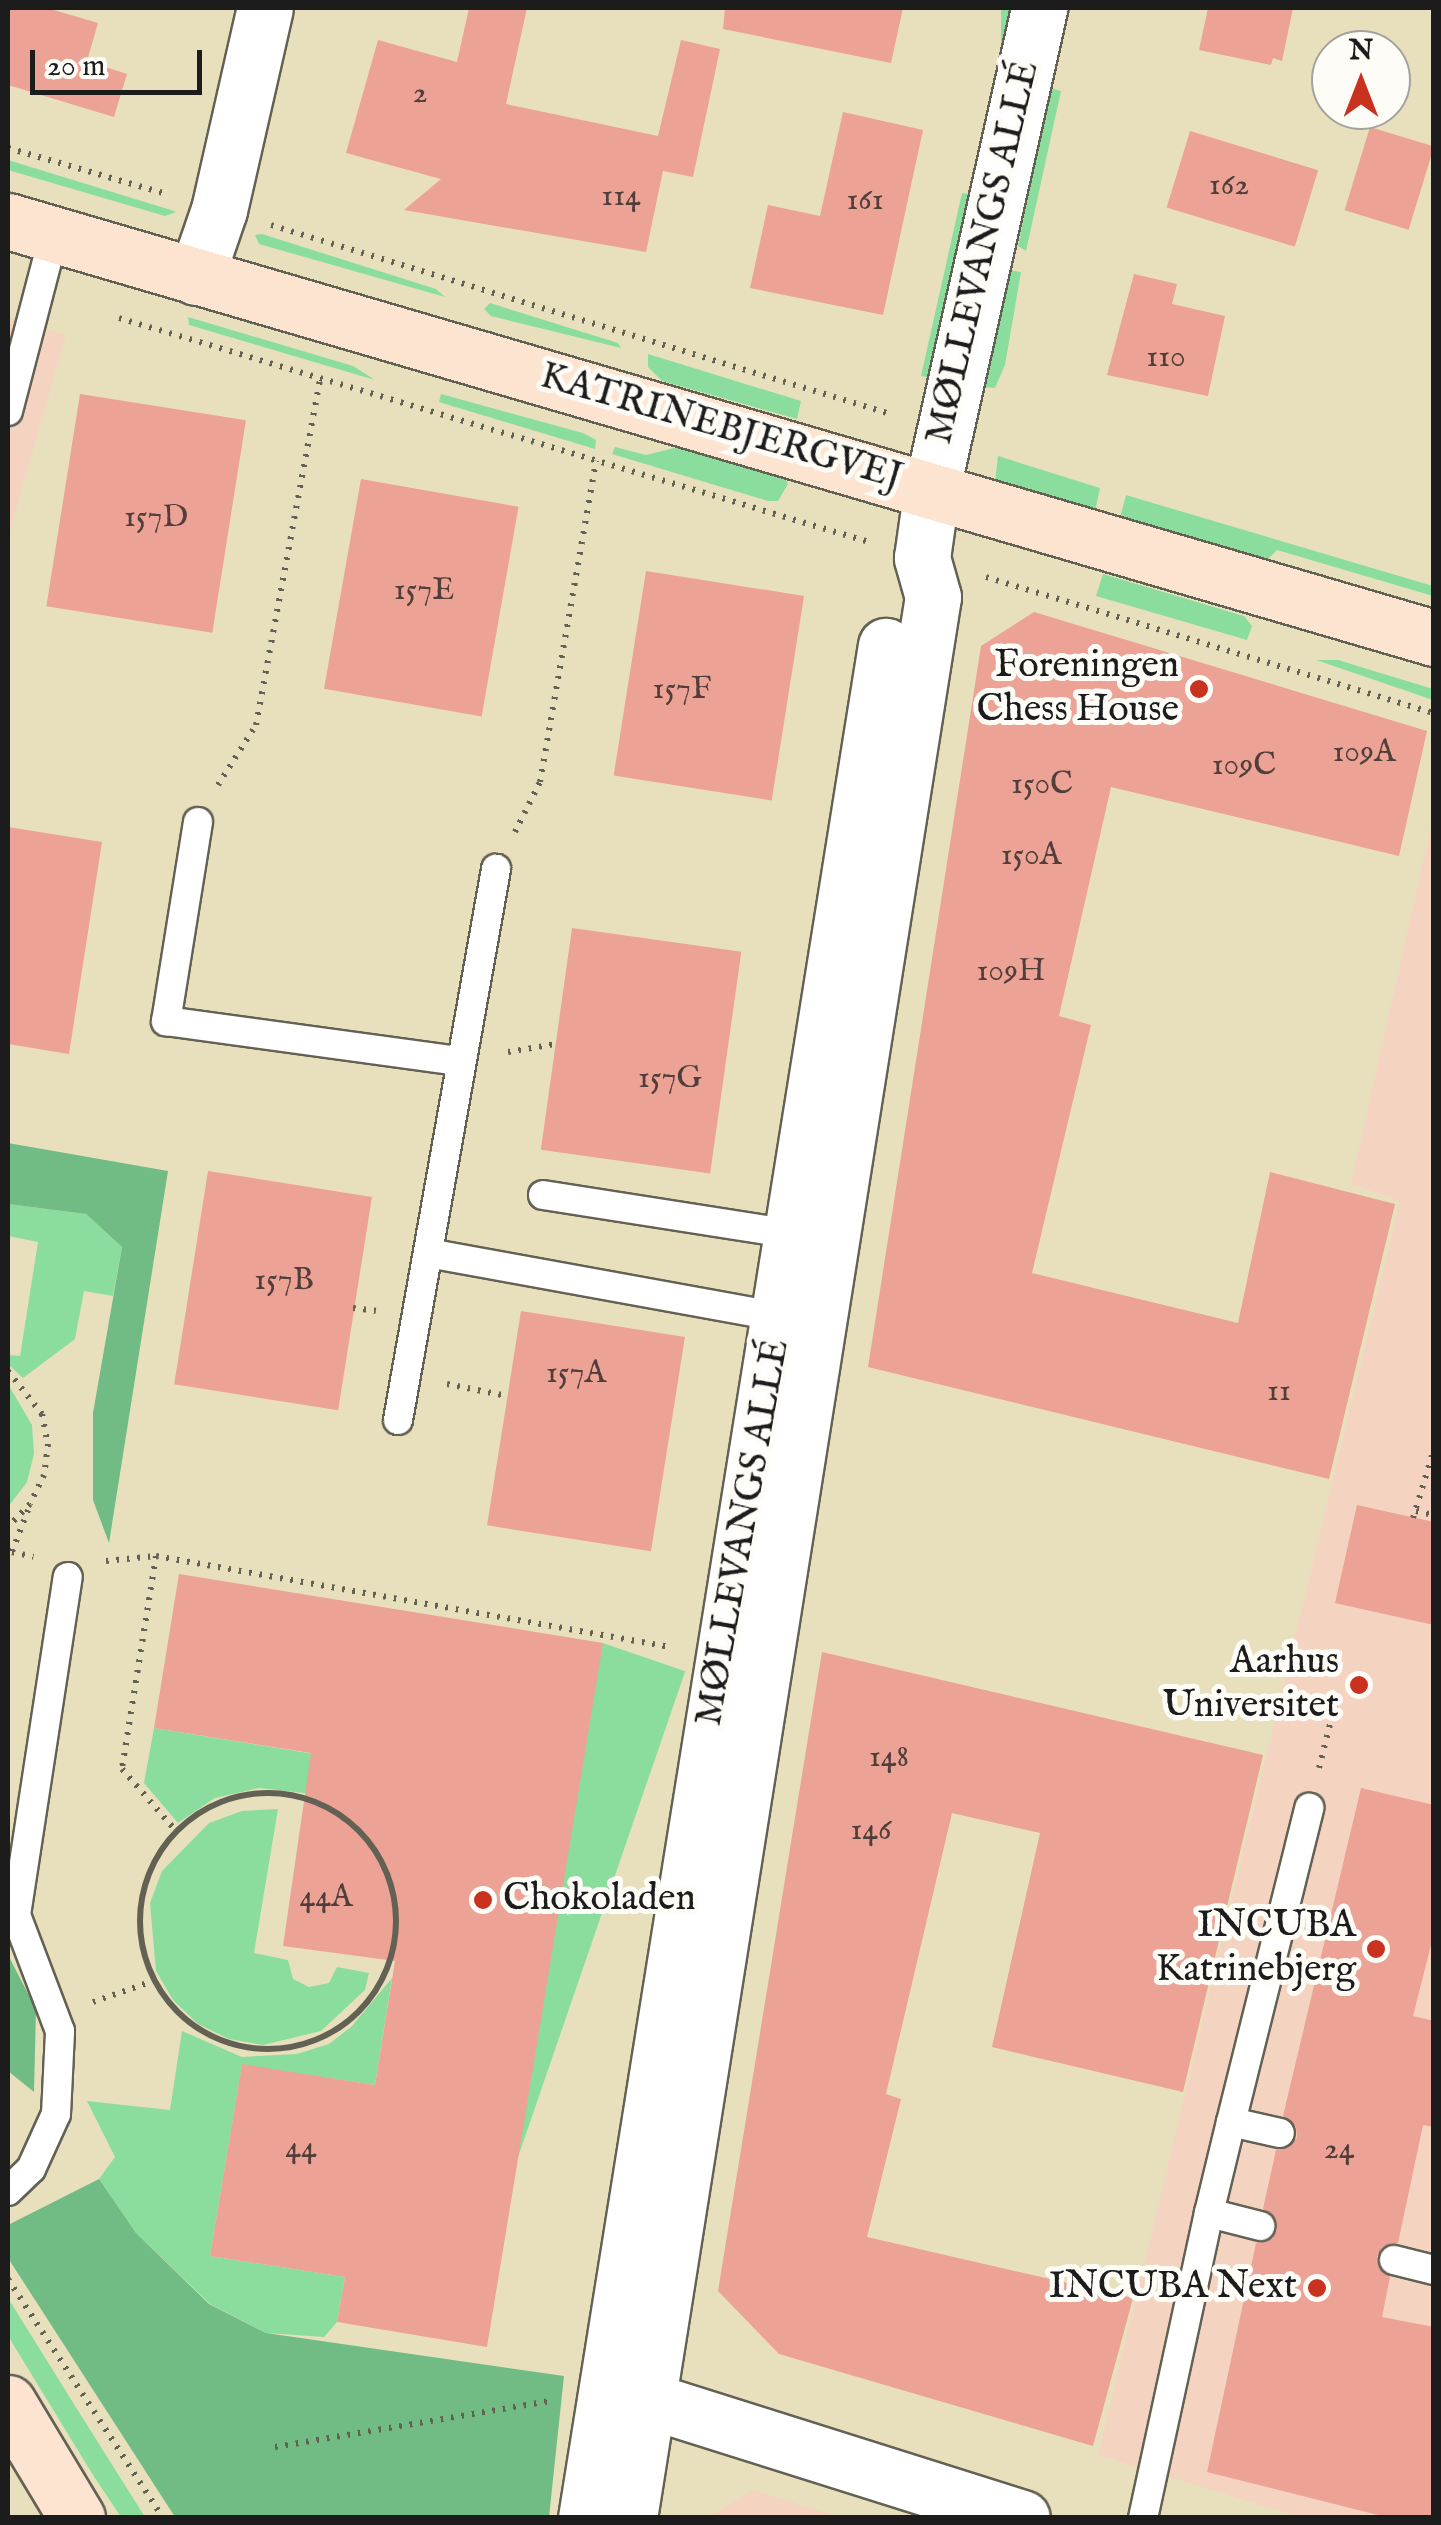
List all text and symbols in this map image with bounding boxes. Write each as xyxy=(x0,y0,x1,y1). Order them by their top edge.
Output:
scale bar xyxy=(35,30,208,92)
north arrow xyxy=(1311,30,1411,130)
text: N xyxy=(1349,34,1373,69)
text: 20 m xyxy=(47,48,106,86)
street label: MØLLEVANGS ALLÉ xyxy=(918,57,1050,449)
house number: 2 xyxy=(412,75,428,113)
house number: 162 xyxy=(1209,167,1249,205)
house number: 114 xyxy=(601,178,641,216)
house number: 161 xyxy=(846,182,884,220)
house number: 110 xyxy=(1146,339,1186,377)
street label: KATRINEBJERGVEJ xyxy=(535,354,907,502)
house number: 157D xyxy=(124,499,188,537)
house number: 157E xyxy=(394,572,454,610)
place label: Foreningen Chess House xyxy=(976,644,1179,734)
house number: 157F xyxy=(653,671,711,709)
marker: Foreningen Chess House xyxy=(1188,678,1210,700)
house number: 109A xyxy=(1332,734,1396,772)
house number: 109C xyxy=(1212,747,1276,785)
house number: 150C xyxy=(1011,766,1073,804)
house number: 150A xyxy=(1001,837,1061,875)
house number: 109H xyxy=(977,953,1045,991)
house number: 157G xyxy=(638,1060,702,1098)
house number: 157B xyxy=(254,1262,314,1300)
street label: MØLLEVANGS ALLÉ xyxy=(688,1336,800,1730)
house number: 157A xyxy=(546,1355,606,1393)
house number: 11 xyxy=(1267,1373,1291,1411)
place label: Aarhus Universitet xyxy=(1163,1640,1339,1730)
marker: Aarhus Universitet xyxy=(1348,1674,1370,1696)
house number: 148 xyxy=(869,1739,909,1777)
house number: 146 xyxy=(850,1812,892,1850)
place label: Chokoladen xyxy=(503,1877,696,1923)
house number: 44A xyxy=(300,1879,352,1917)
marker: Chokoladen xyxy=(472,1889,494,1911)
place label: INCUBA Katrinebjerg xyxy=(1156,1904,1356,1994)
marker: INCUBA Katrinebjerg xyxy=(1365,1938,1387,1960)
house number: 44 xyxy=(285,2130,317,2168)
house number: 24 xyxy=(1324,2131,1354,2169)
place label: INCUBA Next xyxy=(1049,2265,1297,2311)
marker: INCUBA Next xyxy=(1306,2277,1328,2299)

